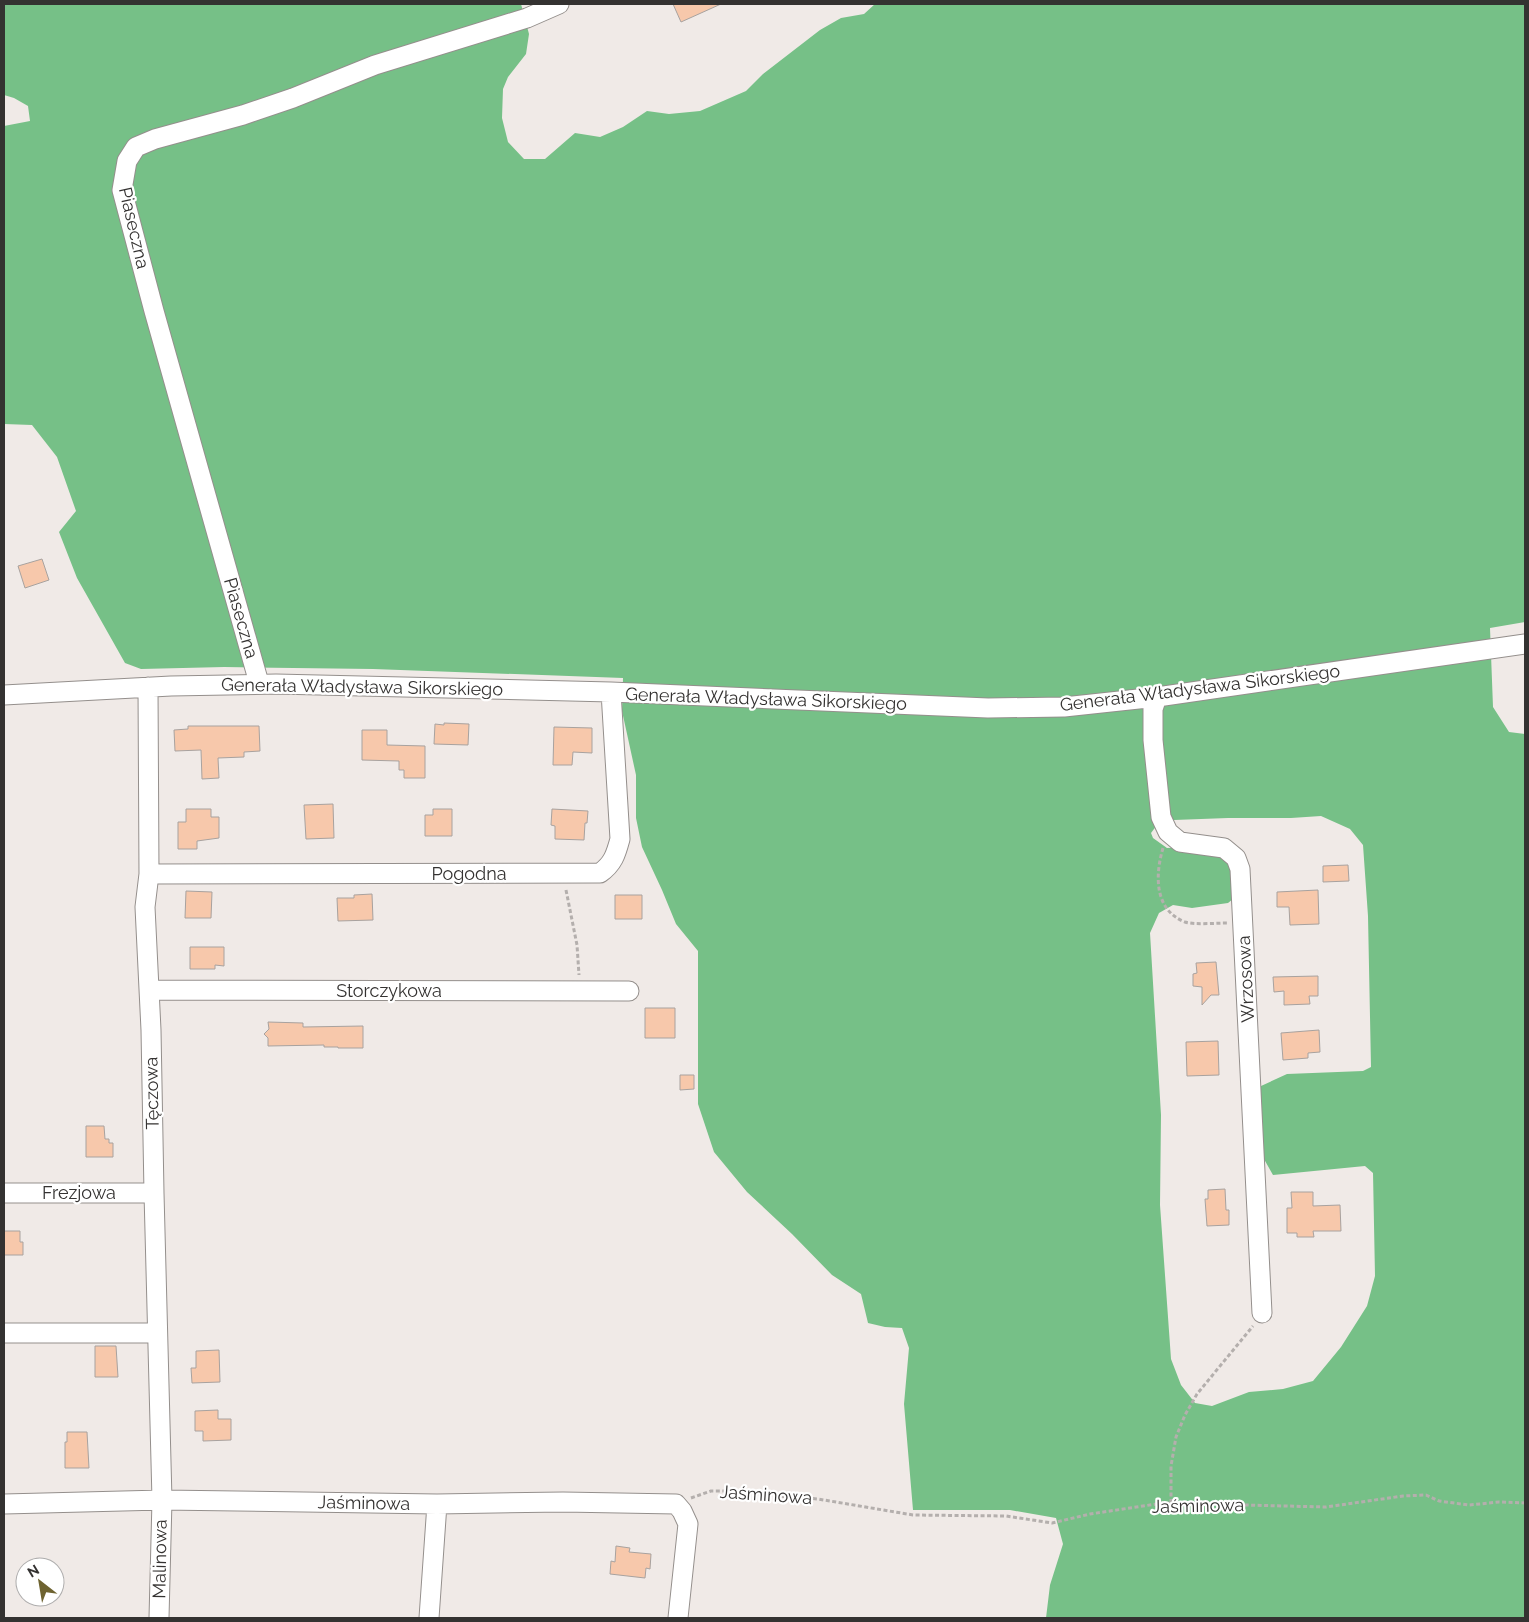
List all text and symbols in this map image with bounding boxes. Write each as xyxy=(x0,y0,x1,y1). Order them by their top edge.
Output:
street label: Piaseczna xyxy=(115,185,154,271)
street label: Piaseczna xyxy=(220,575,263,661)
street label: Generała Władysława Sikorskiego xyxy=(1059,660,1341,715)
street label: Generała Władysława Sikorskiego xyxy=(221,674,503,699)
street label: Generała Władysława Sikorskiego xyxy=(625,683,908,714)
street label: Pogodna xyxy=(431,863,507,884)
street label: Wrzosowa xyxy=(1233,935,1258,1023)
street label: Storczykowa xyxy=(336,980,442,1001)
street label: Tęczowa xyxy=(140,1056,163,1130)
street label: Frezjowa xyxy=(42,1182,116,1203)
street label: Jaśminowa xyxy=(719,1481,813,1508)
street label: Jaśminowa xyxy=(318,1491,410,1514)
street label: Jaśminowa xyxy=(1152,1494,1244,1517)
street label: Malinowa xyxy=(148,1519,171,1599)
north arrow xyxy=(15,1557,65,1607)
text: N xyxy=(25,1561,42,1580)

